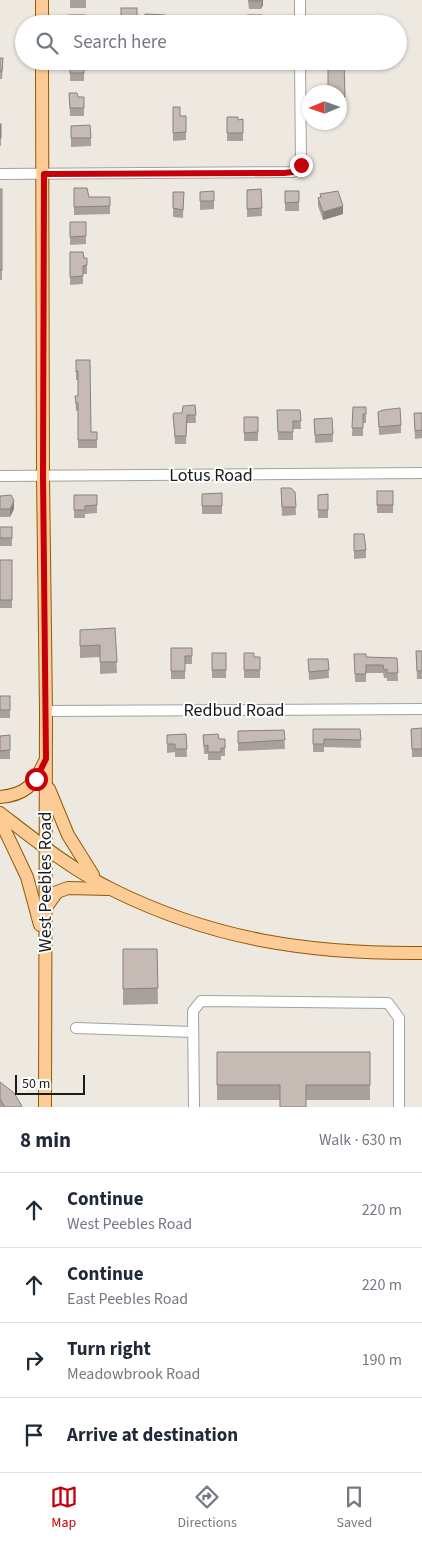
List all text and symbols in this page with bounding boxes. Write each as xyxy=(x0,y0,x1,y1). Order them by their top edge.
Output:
search box xyxy=(15,15,407,70)
icon: search xyxy=(33,29,61,57)
text: Search here xyxy=(73,29,167,56)
north arrow xyxy=(302,85,347,130)
route end xyxy=(290,154,313,177)
street label: Lotus Road xyxy=(169,463,253,488)
street label: Redbud Road xyxy=(184,698,284,723)
route start xyxy=(25,768,48,791)
street label: West Peebles Road xyxy=(33,812,58,952)
scale bar xyxy=(15,1072,85,1095)
text: 50 m xyxy=(22,1074,50,1094)
text: 8 min xyxy=(20,1125,71,1155)
text: Walk · 630 m xyxy=(319,1129,402,1151)
text: Continue xyxy=(67,1186,144,1213)
icon: ahead xyxy=(20,1196,48,1224)
text: 220 m xyxy=(362,1199,402,1221)
text: West Peebles Road xyxy=(67,1213,192,1235)
text: Continue xyxy=(67,1261,144,1288)
icon: ahead xyxy=(20,1271,48,1299)
text: 220 m xyxy=(362,1274,402,1296)
text: East Peebles Road xyxy=(67,1288,188,1310)
text: Turn right xyxy=(67,1336,151,1363)
icon: right xyxy=(20,1346,48,1374)
text: 190 m xyxy=(362,1349,402,1371)
text: Meadowbrook Road xyxy=(67,1363,200,1385)
icon: arrive xyxy=(20,1421,48,1449)
text: Arrive at destination xyxy=(67,1422,238,1449)
tab: Map xyxy=(50,1483,78,1533)
tab: Directions xyxy=(178,1483,237,1533)
tab: Saved xyxy=(336,1483,372,1533)

